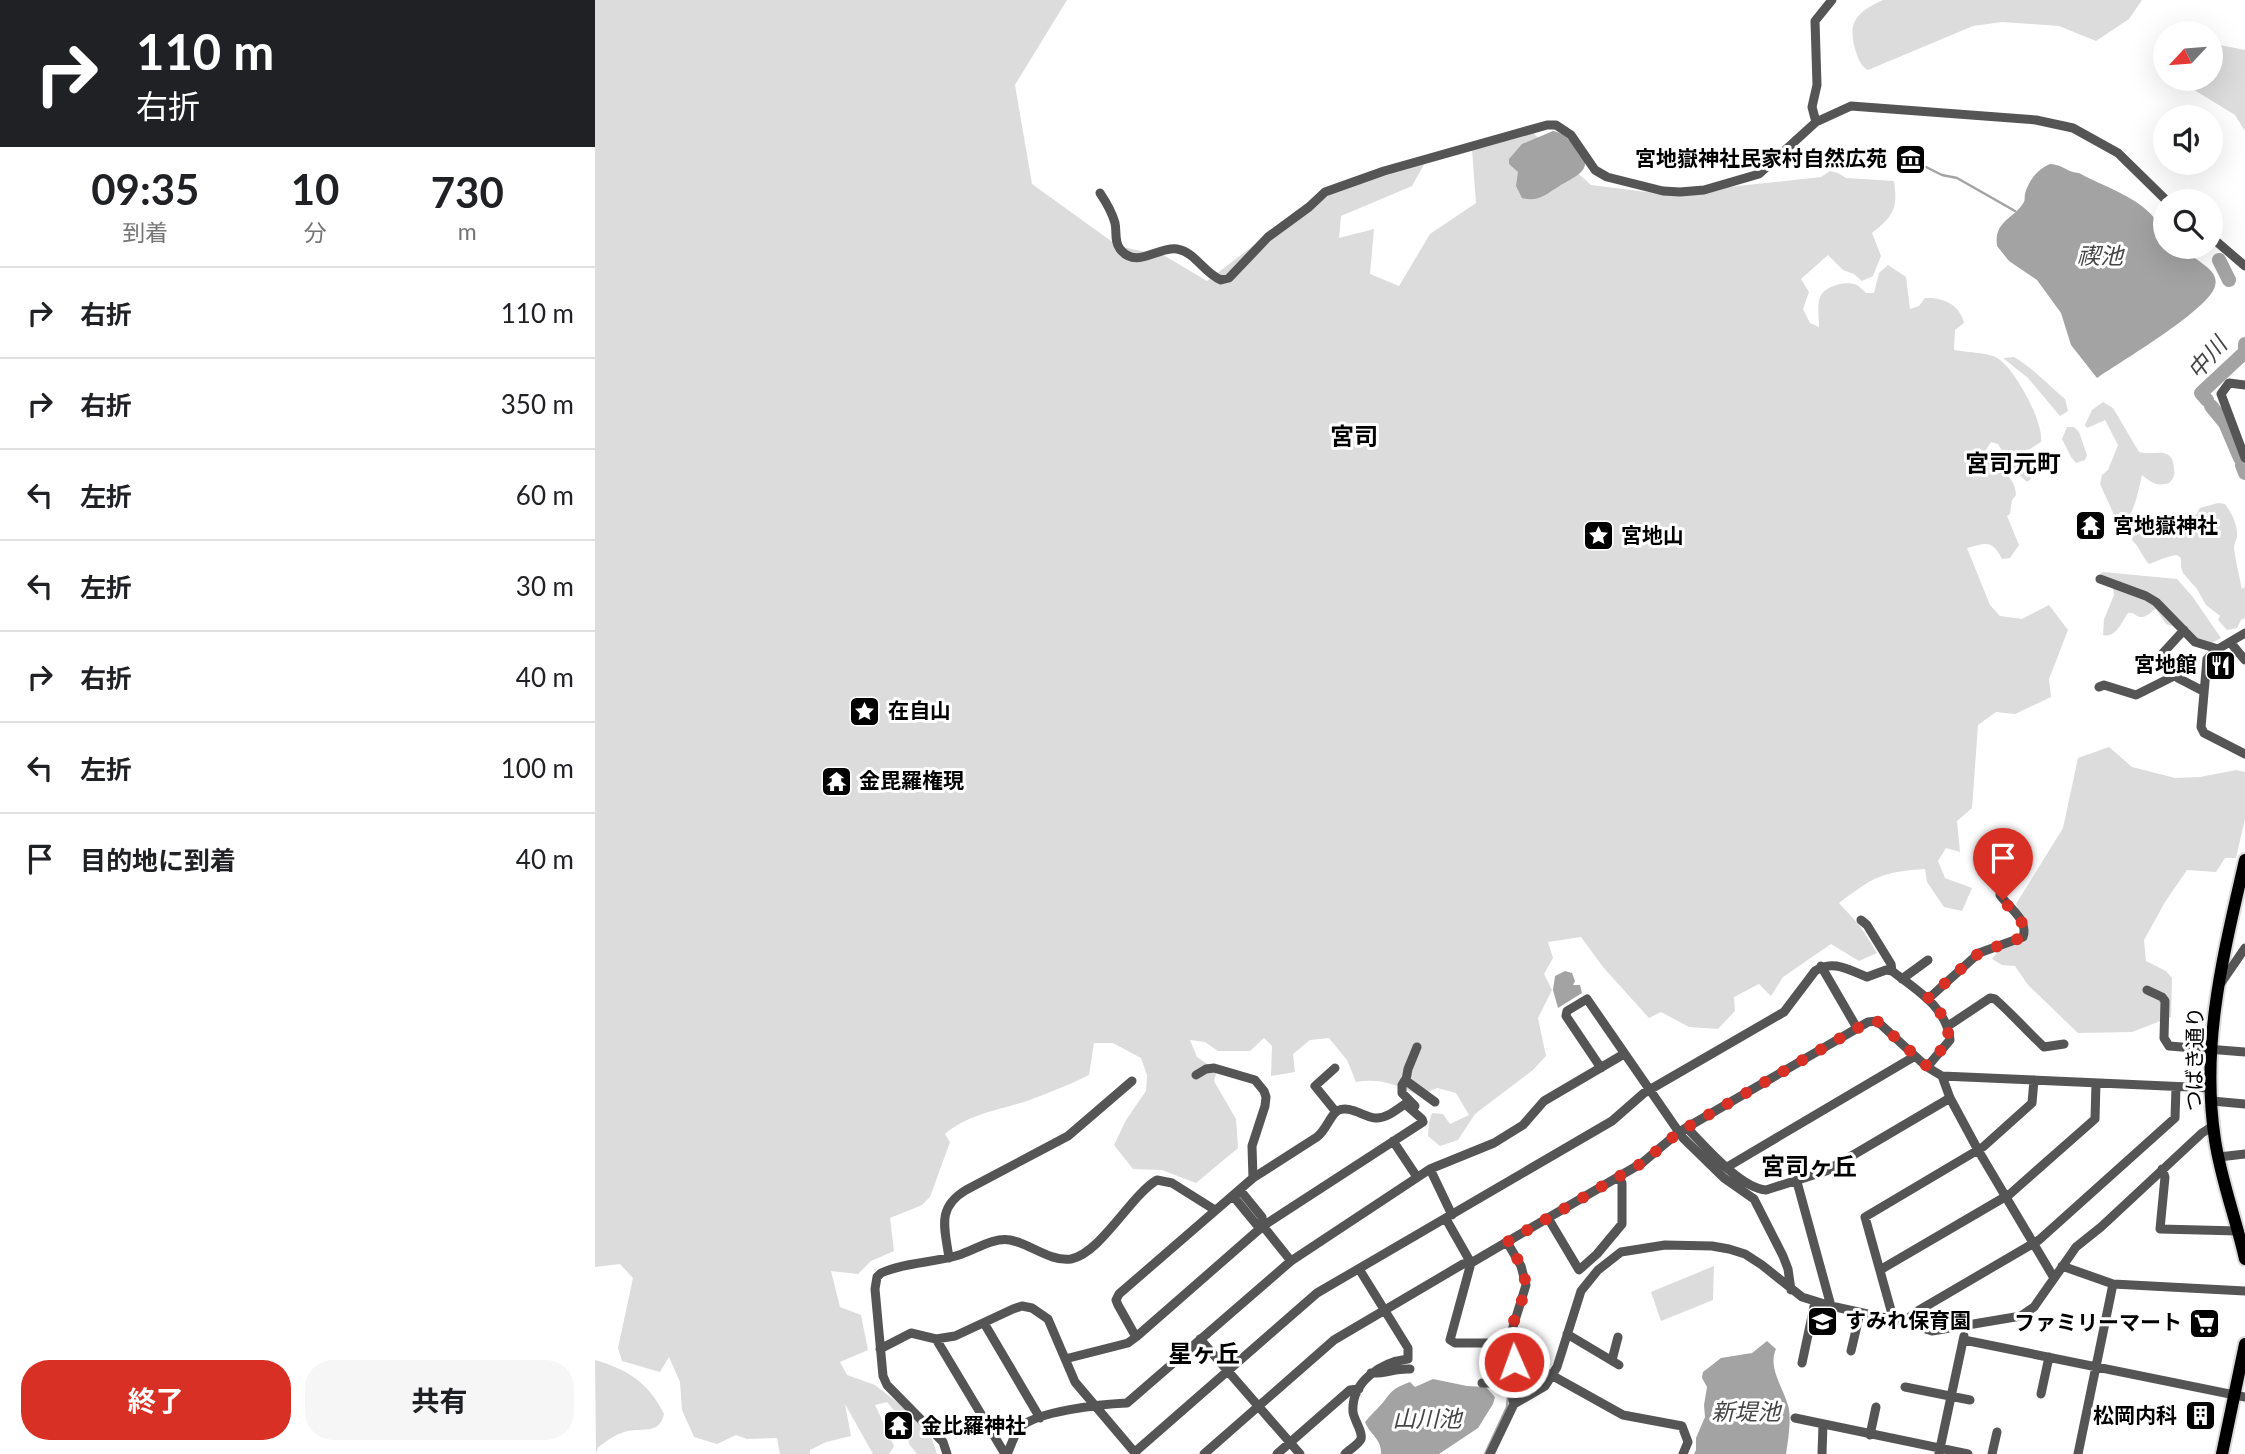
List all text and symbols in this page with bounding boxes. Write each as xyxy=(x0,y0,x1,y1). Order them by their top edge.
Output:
north arrow xyxy=(2153,21,2223,91)
map controls xyxy=(2153,21,2223,259)
text: 110 m xyxy=(136,22,274,80)
icon: right xyxy=(21,28,112,119)
text: 右折 xyxy=(136,86,200,125)
button: sound xyxy=(2153,105,2223,175)
museum icon: 宮地嶽神社民家村自然広苑 xyxy=(1893,142,1927,176)
place label: 宮地嶽神社民家村自然広苑 xyxy=(1635,145,1887,170)
text: 09:35 xyxy=(91,164,199,214)
text: 10 xyxy=(291,164,339,214)
text: 730 xyxy=(431,167,504,217)
button: search xyxy=(2153,189,2223,259)
text: m xyxy=(458,217,477,245)
text: 到着 xyxy=(122,218,168,246)
text: 分 xyxy=(304,218,327,246)
water label: 禊池 xyxy=(2077,241,2125,269)
icon: right xyxy=(21,294,59,332)
text: 110 m xyxy=(501,297,574,329)
text: 右折 xyxy=(80,298,132,330)
water label: 中川 xyxy=(2181,328,2234,384)
icon: right xyxy=(21,385,59,423)
text: 350 m xyxy=(501,388,574,420)
text: 右折 xyxy=(80,389,132,421)
district label: 宮司 xyxy=(1330,421,1378,450)
district label: 宮司元町 xyxy=(1965,448,2061,477)
icon: left xyxy=(21,476,59,514)
text: 60 m xyxy=(516,479,574,511)
text: 左折 xyxy=(80,480,132,512)
temple icon: 宮地嶽神社 xyxy=(2073,509,2107,543)
place label: 宮地嶽神社 xyxy=(2113,512,2218,537)
place icon: 宮地山 xyxy=(1581,519,1615,553)
place label: 宮地山 xyxy=(1621,522,1684,547)
icon: left xyxy=(21,567,59,605)
text: 30 m xyxy=(516,570,574,602)
text: 左折 xyxy=(80,571,132,603)
restaurant icon: 宮地館 xyxy=(2203,648,2237,682)
place label: 宮地館 xyxy=(2134,651,2197,676)
icon: right xyxy=(21,658,59,696)
text: 40 m xyxy=(516,661,574,693)
text: 右折 xyxy=(80,662,132,694)
place icon: 在自山 xyxy=(848,694,882,728)
place label: 在自山 xyxy=(888,697,951,722)
icon: left xyxy=(21,749,59,787)
text: 100 m xyxy=(501,752,574,784)
text: 左折 xyxy=(80,753,132,785)
temple icon: 金毘羅権現 xyxy=(819,764,853,798)
place label: 金毘羅権現 xyxy=(859,767,964,792)
pin xyxy=(1973,828,2033,900)
icon: arrive xyxy=(1984,839,2022,877)
icon: arrive xyxy=(21,840,59,878)
text: 40 m xyxy=(516,843,574,875)
text: 目的地に到着 xyxy=(80,844,236,876)
street label: つばき通り xyxy=(2180,1006,2207,1112)
district label: 宮司ヶ丘 xyxy=(1761,1151,1857,1180)
school or university icon: すみれ保育園 xyxy=(1805,1304,1839,1338)
supermarket icon: ファミリーマート xyxy=(2188,1306,2222,1340)
place label: すみれ保育園 xyxy=(1845,1307,1971,1332)
place label: ファミリーマート xyxy=(2014,1309,2182,1334)
position arrow xyxy=(1477,1325,1551,1399)
district label: 星ヶ丘 xyxy=(1168,1338,1240,1367)
button: 終了 xyxy=(21,1360,291,1440)
button: 共有 xyxy=(305,1360,574,1440)
water label: 新堤池 xyxy=(1712,1397,1783,1425)
building icon: 松岡内科 xyxy=(2183,1399,2217,1433)
place label: 松岡内科 xyxy=(2093,1402,2177,1427)
water label: 山川池 xyxy=(1393,1404,1464,1432)
temple icon: 金比羅神社 xyxy=(881,1409,915,1443)
place label: 金比羅神社 xyxy=(921,1412,1026,1437)

